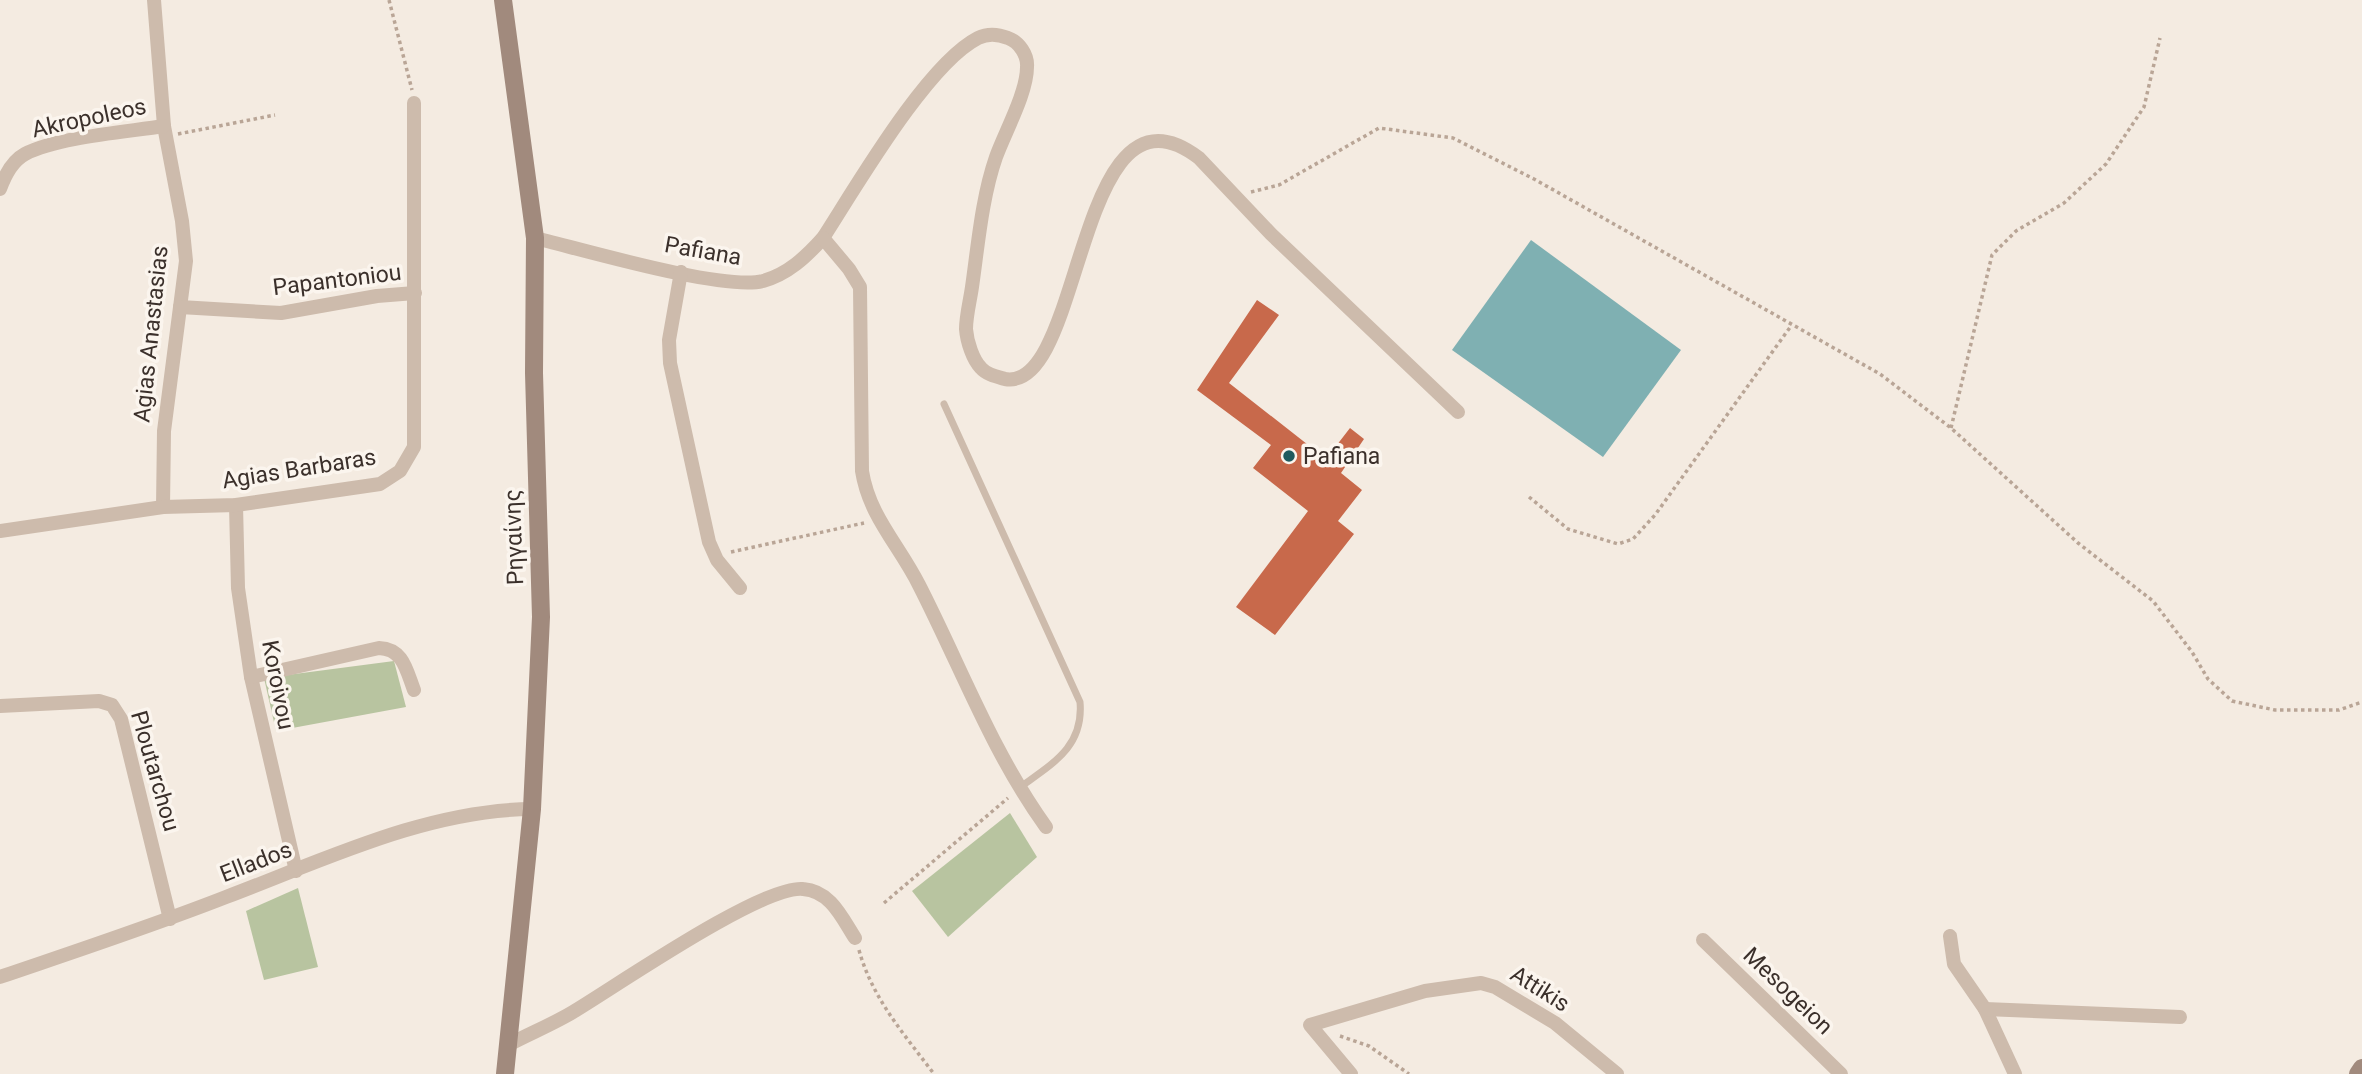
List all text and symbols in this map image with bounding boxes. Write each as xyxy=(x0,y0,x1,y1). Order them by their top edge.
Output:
street label: Akropoleos xyxy=(29,93,149,143)
street label: Pafiana xyxy=(663,231,743,271)
street label: Agias Anastasias xyxy=(128,244,174,424)
street label: Papantoniou xyxy=(271,259,403,301)
place label: Pafiana xyxy=(1303,443,1380,470)
street label: Agias Barbaras xyxy=(220,444,378,494)
marker: Pafiana xyxy=(1281,448,1297,464)
street label: Ρηγαίνης xyxy=(499,489,529,585)
street label: Koroivou xyxy=(256,638,300,732)
street label: Ploutarchou xyxy=(125,708,185,834)
street label: Ellados xyxy=(216,836,296,888)
street label: Mesogeion xyxy=(1738,942,1838,1040)
street label: Attikis xyxy=(1505,960,1575,1018)

